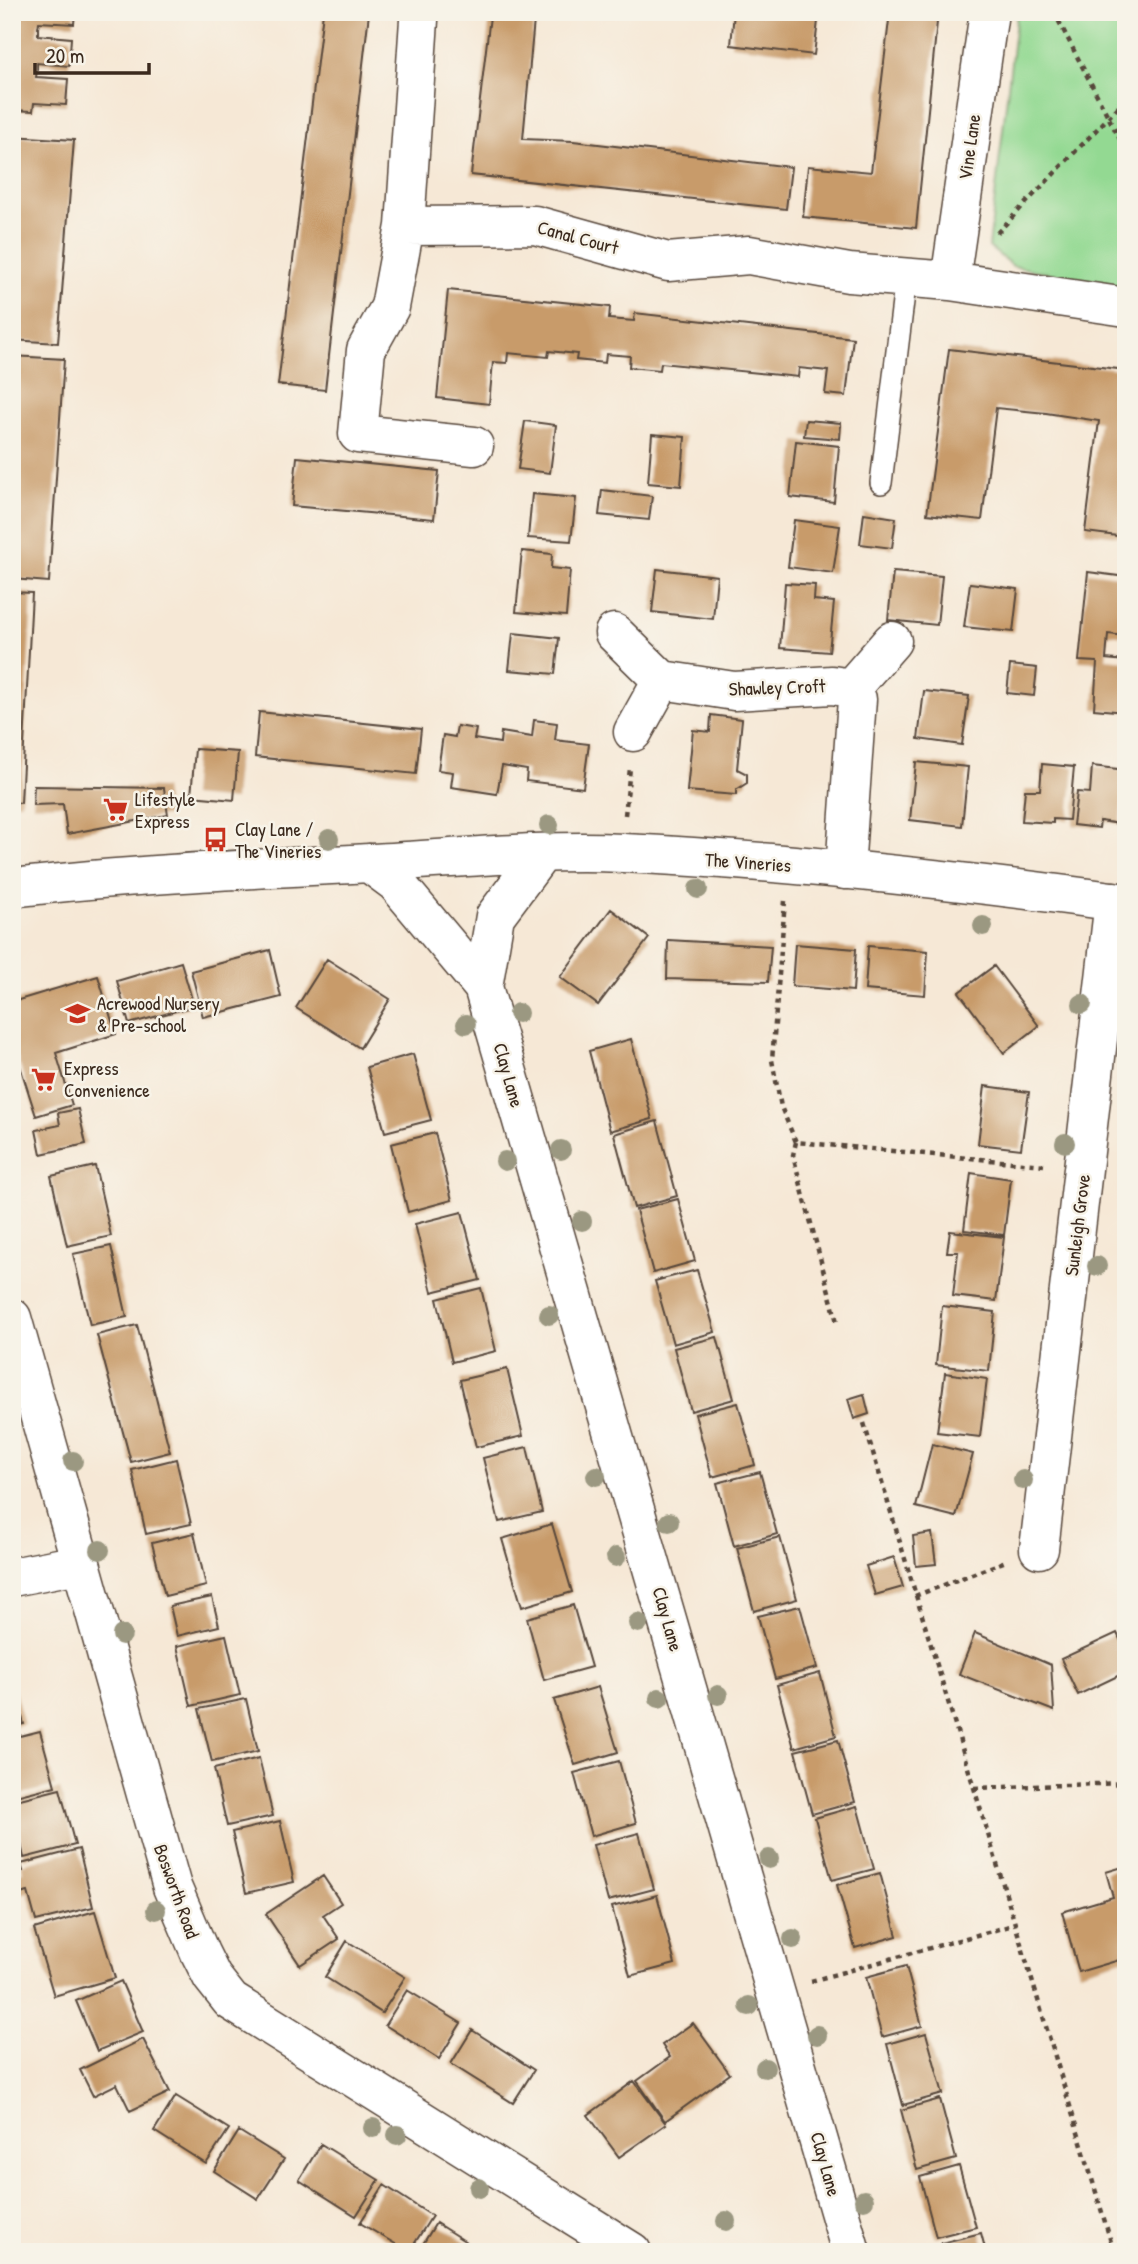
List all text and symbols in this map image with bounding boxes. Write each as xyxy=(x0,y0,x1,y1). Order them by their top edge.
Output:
scale bar xyxy=(35,32,149,76)
text: 20 m xyxy=(46,41,84,70)
street label: Vine Lane xyxy=(952,112,987,182)
street label: Canal Court xyxy=(535,214,622,260)
street label: Shawley Croft xyxy=(728,672,826,702)
place label: Lifestyle Express xyxy=(135,786,196,834)
supermarket icon: Lifestyle Express xyxy=(101,796,129,824)
place label: Clay Lane / The Vineries xyxy=(235,816,321,864)
bus stop icon: Clay Lane / The Vineries xyxy=(201,826,229,854)
street label: The Vineries xyxy=(704,846,792,878)
place label: Acrewood Nursery & Pre-school xyxy=(97,990,220,1038)
school or university icon: Acrewood Nursery & Pre-school xyxy=(63,1000,91,1028)
street label: Clay Lane xyxy=(487,1040,531,1111)
place label: Express Convenience xyxy=(64,1055,150,1103)
supermarket icon: Express Convenience xyxy=(30,1065,58,1093)
street label: Sunleigh Grove xyxy=(1058,1172,1096,1277)
street label: Clay Lane xyxy=(646,1584,690,1655)
street label: Bosworth Road xyxy=(148,1840,206,1942)
street label: Clay Lane xyxy=(804,2129,848,2200)

